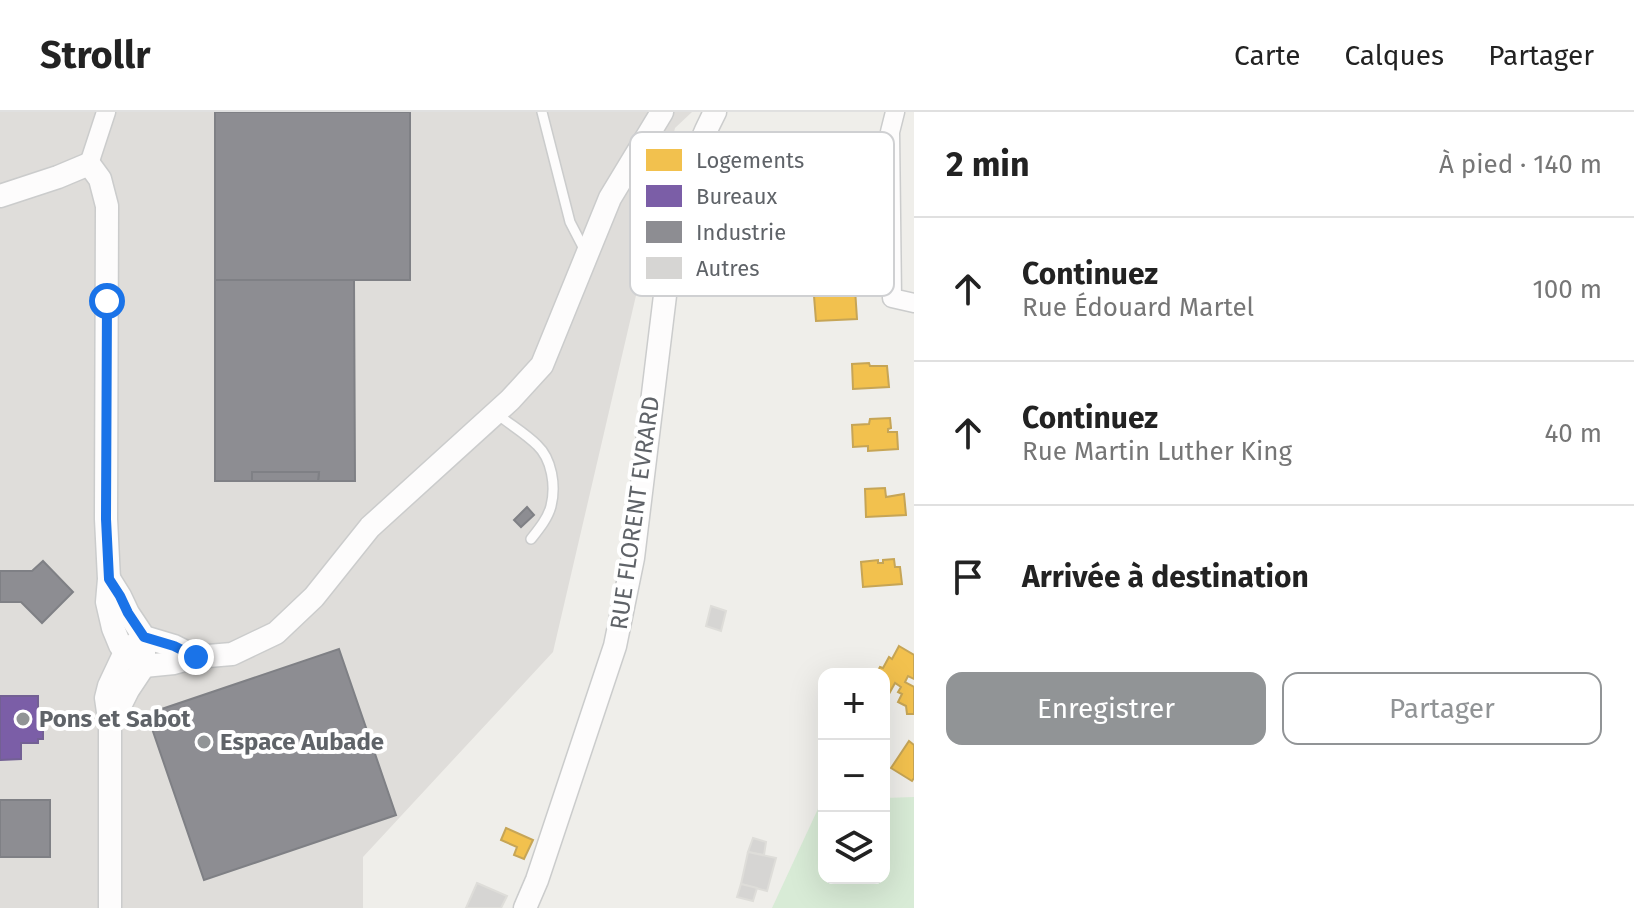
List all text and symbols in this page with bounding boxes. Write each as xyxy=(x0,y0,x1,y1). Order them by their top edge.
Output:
text: Strollr xyxy=(40,32,151,78)
text: Carte xyxy=(1234,39,1300,72)
text: Calques xyxy=(1344,39,1444,72)
text: Partager xyxy=(1488,39,1594,72)
legend xyxy=(630,132,894,296)
text: 2 min xyxy=(946,144,1030,185)
text: Logements xyxy=(696,147,804,174)
text: À pied · 140 m xyxy=(1439,149,1602,180)
text: Bureaux xyxy=(696,183,778,210)
text: Industrie xyxy=(696,219,786,246)
text: Autres xyxy=(696,255,759,282)
text: Continuez xyxy=(1022,256,1158,292)
icon: ahead xyxy=(946,267,990,311)
text: 100 m xyxy=(1533,274,1602,305)
route start xyxy=(89,283,125,319)
text: Rue Édouard Martel xyxy=(1022,292,1254,323)
street label: RUE FLORENT EVRARD xyxy=(605,394,665,632)
text: Continuez xyxy=(1022,400,1158,436)
icon: ahead xyxy=(946,411,990,455)
text: 40 m xyxy=(1544,418,1602,449)
text: Rue Martin Luther King xyxy=(1022,436,1292,467)
icon: arrive xyxy=(946,555,990,599)
text: Arrivée à destination xyxy=(1022,559,1309,595)
route end xyxy=(178,639,214,675)
map controls xyxy=(818,668,890,884)
button: + xyxy=(818,668,890,740)
button: Enregistrer xyxy=(946,672,1266,745)
button: Partager xyxy=(1282,672,1602,745)
place label: Pons et Sabot xyxy=(39,705,191,733)
marker: Pons et Sabot xyxy=(14,710,32,728)
place label: Espace Aubade xyxy=(220,728,384,756)
marker: Espace Aubade xyxy=(195,733,213,751)
button: − xyxy=(818,740,890,812)
button: layers xyxy=(818,812,890,884)

